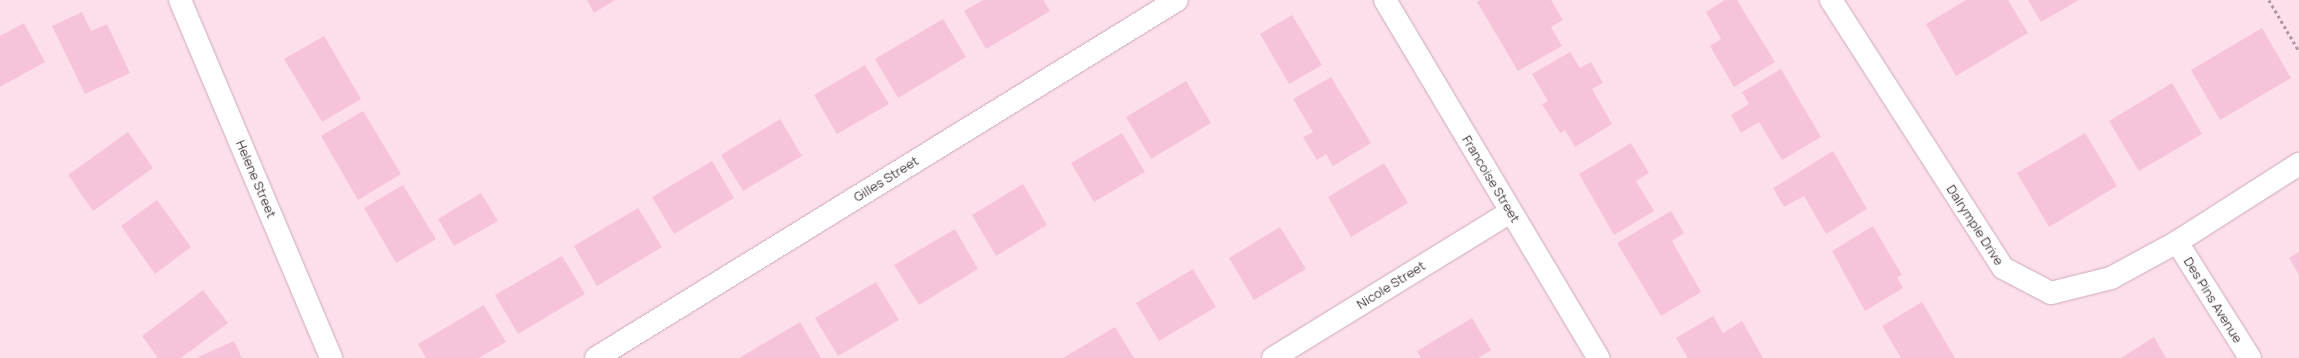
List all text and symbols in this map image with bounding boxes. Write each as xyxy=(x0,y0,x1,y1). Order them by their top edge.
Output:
street label: Francoise Street xyxy=(1459,133,1523,225)
street label: Helene Street xyxy=(233,138,279,220)
street label: Gilles Street xyxy=(851,153,921,205)
street label: Dalrymple Drive xyxy=(1943,182,2007,268)
street label: Des Pins Avenue xyxy=(2180,254,2246,346)
street label: Nicole Street xyxy=(1354,258,1428,312)

